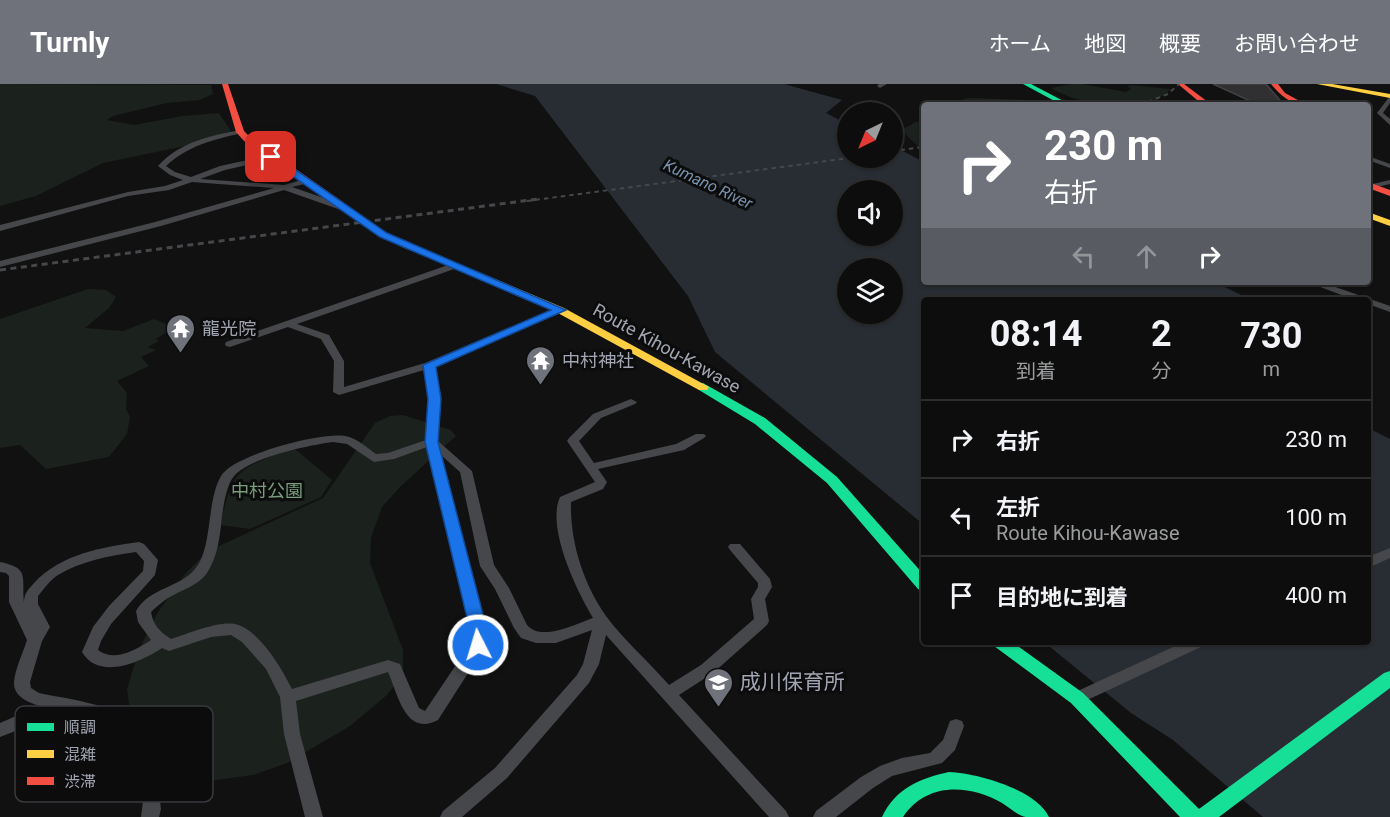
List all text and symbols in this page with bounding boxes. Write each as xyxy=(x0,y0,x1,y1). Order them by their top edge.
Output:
text: Turnly xyxy=(30,26,109,59)
text: ホーム xyxy=(989,32,1051,56)
text: 地図 xyxy=(1084,32,1126,56)
text: 概要 xyxy=(1159,32,1201,56)
text: お問い合わせ xyxy=(1234,32,1360,56)
north arrow xyxy=(837,102,903,168)
map controls xyxy=(837,102,903,324)
text: 230 m xyxy=(1044,121,1163,170)
icon: right xyxy=(945,126,1023,204)
pin xyxy=(245,131,296,182)
icon: arrive xyxy=(254,140,287,173)
water label: Kumano River xyxy=(661,155,756,213)
text: 右折 xyxy=(1044,177,1098,209)
button: sound xyxy=(837,180,903,246)
icon: left xyxy=(1067,240,1100,273)
icon: ahead xyxy=(1130,240,1163,273)
icon: right xyxy=(1193,240,1226,273)
button: layers xyxy=(837,258,903,324)
street label: Route Kihou-Kawase xyxy=(590,299,744,397)
temple icon: 龍光院 xyxy=(165,312,197,354)
text: 08:14 xyxy=(990,313,1082,355)
text: 2 xyxy=(1151,313,1172,355)
text: 730 xyxy=(1240,315,1302,357)
place label: 龍光院 xyxy=(202,318,256,339)
temple icon: 中村神社 xyxy=(525,344,557,386)
place label: 中村神社 xyxy=(562,350,634,371)
text: m xyxy=(1263,357,1280,381)
text: 到着 xyxy=(1016,359,1056,383)
text: 分 xyxy=(1151,359,1171,383)
icon: right xyxy=(945,423,978,456)
text: 230 m xyxy=(1285,427,1347,452)
text: 右折 xyxy=(996,429,1040,454)
park label: 中村公園 xyxy=(231,480,303,501)
text: 左折 xyxy=(996,495,1040,520)
icon: left xyxy=(945,501,978,534)
text: 100 m xyxy=(1285,505,1347,530)
text: Route Kihou-Kawase xyxy=(996,521,1180,545)
icon: arrive xyxy=(945,579,978,612)
text: 400 m xyxy=(1285,583,1347,608)
text: 目的地に到着 xyxy=(996,585,1128,610)
position arrow xyxy=(446,613,510,677)
school or university icon: 成川保育所 xyxy=(703,666,735,708)
place label: 成川保育所 xyxy=(740,670,845,694)
legend xyxy=(15,706,213,802)
text: 順調 xyxy=(64,718,96,737)
text: 混雑 xyxy=(64,745,96,764)
text: 渋滞 xyxy=(64,772,96,791)

